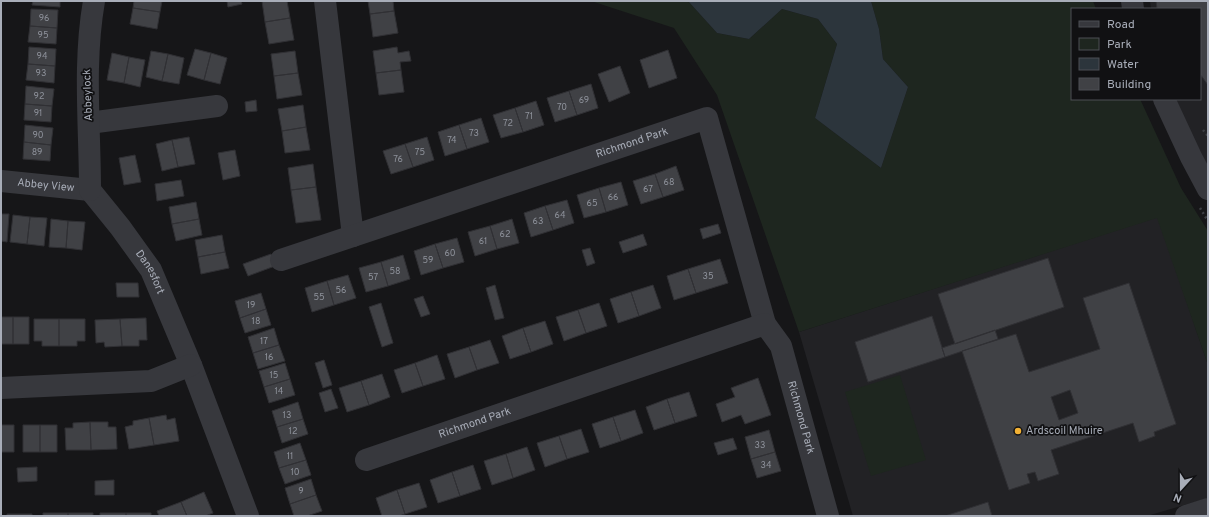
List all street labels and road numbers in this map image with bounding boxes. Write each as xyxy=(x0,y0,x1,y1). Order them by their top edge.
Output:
street label: Abbeylock xyxy=(80,69,96,121)
street label: Richmond Park xyxy=(594,124,670,162)
street label: Abbey View xyxy=(17,176,75,195)
street label: Danesfort xyxy=(132,247,167,296)
street label: Richmond Park xyxy=(784,379,818,456)
street label: Richmond Park xyxy=(437,404,513,442)

